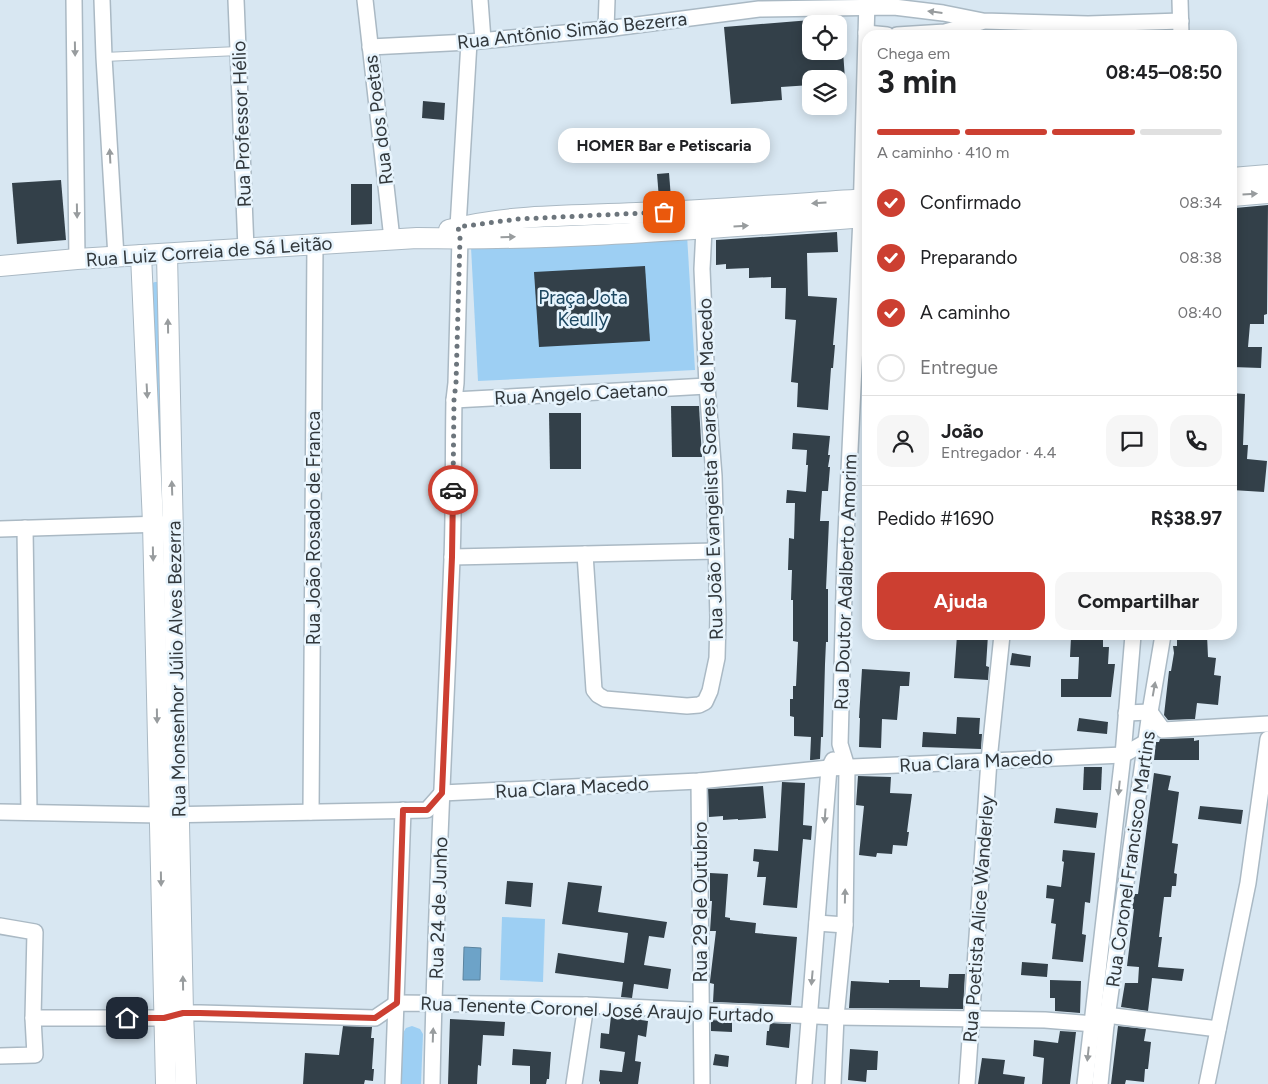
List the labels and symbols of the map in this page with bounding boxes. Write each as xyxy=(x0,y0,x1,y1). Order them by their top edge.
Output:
street label: Rua Antônio Simão Bezerra xyxy=(456,7,688,54)
one-way arrow xyxy=(927,8,943,16)
street label: Rua Professor Hélio xyxy=(227,40,256,208)
one-way arrow xyxy=(71,41,79,57)
street label: Rua dos Poetas xyxy=(359,54,398,186)
callout: HOMER Bar e Petiscaria xyxy=(558,127,770,162)
one-way arrow xyxy=(105,148,113,164)
one-way arrow xyxy=(1243,190,1259,198)
pin xyxy=(643,191,685,233)
one-way arrow xyxy=(811,199,827,207)
one-way arrow xyxy=(73,203,81,219)
one-way arrow xyxy=(733,222,749,230)
street label: Rua Luiz Correia de Sá Leitão xyxy=(85,231,333,272)
one-way arrow xyxy=(501,233,517,241)
park label: Praça Jota Keully xyxy=(538,286,628,331)
street label: Rua João Evangelista Soares de Macedo xyxy=(693,298,728,640)
one-way arrow xyxy=(164,317,172,333)
street label: Rua Angelo Caetano xyxy=(494,377,669,410)
one-way arrow xyxy=(143,384,151,400)
street label: Rua João Rosado de Franca xyxy=(302,411,325,645)
street label: Rua Doutor Adalberto Amorim xyxy=(830,453,861,711)
courier xyxy=(428,465,478,515)
one-way arrow xyxy=(168,480,176,496)
street label: Rua Monsenhor Júlio Alves Bezerra xyxy=(162,520,191,818)
one-way arrow xyxy=(150,546,158,562)
one-way arrow xyxy=(1150,681,1158,697)
one-way arrow xyxy=(154,708,162,724)
street label: Rua Coronel Francisco Martins xyxy=(1101,729,1160,989)
street label: Rua Clara Macedo xyxy=(899,746,1053,777)
street label: Rua Clara Macedo xyxy=(495,772,649,803)
one-way arrow xyxy=(1115,780,1123,796)
street label: Rua Poetista Alice Wanderley xyxy=(958,795,999,1043)
one-way arrow xyxy=(821,808,829,824)
street label: Rua 29 de Outubro xyxy=(689,822,712,982)
street label: Rua 24 de Junho xyxy=(425,836,452,980)
one-way arrow xyxy=(157,871,165,887)
one-way arrow xyxy=(841,888,849,904)
one-way arrow xyxy=(807,970,815,986)
one-way arrow xyxy=(178,975,186,991)
street label: Rua Tenente Coronel José Araujo Furtado xyxy=(420,992,774,1027)
pin xyxy=(106,997,148,1039)
one-way arrow xyxy=(430,1027,438,1043)
one-way arrow xyxy=(1084,1046,1092,1062)

